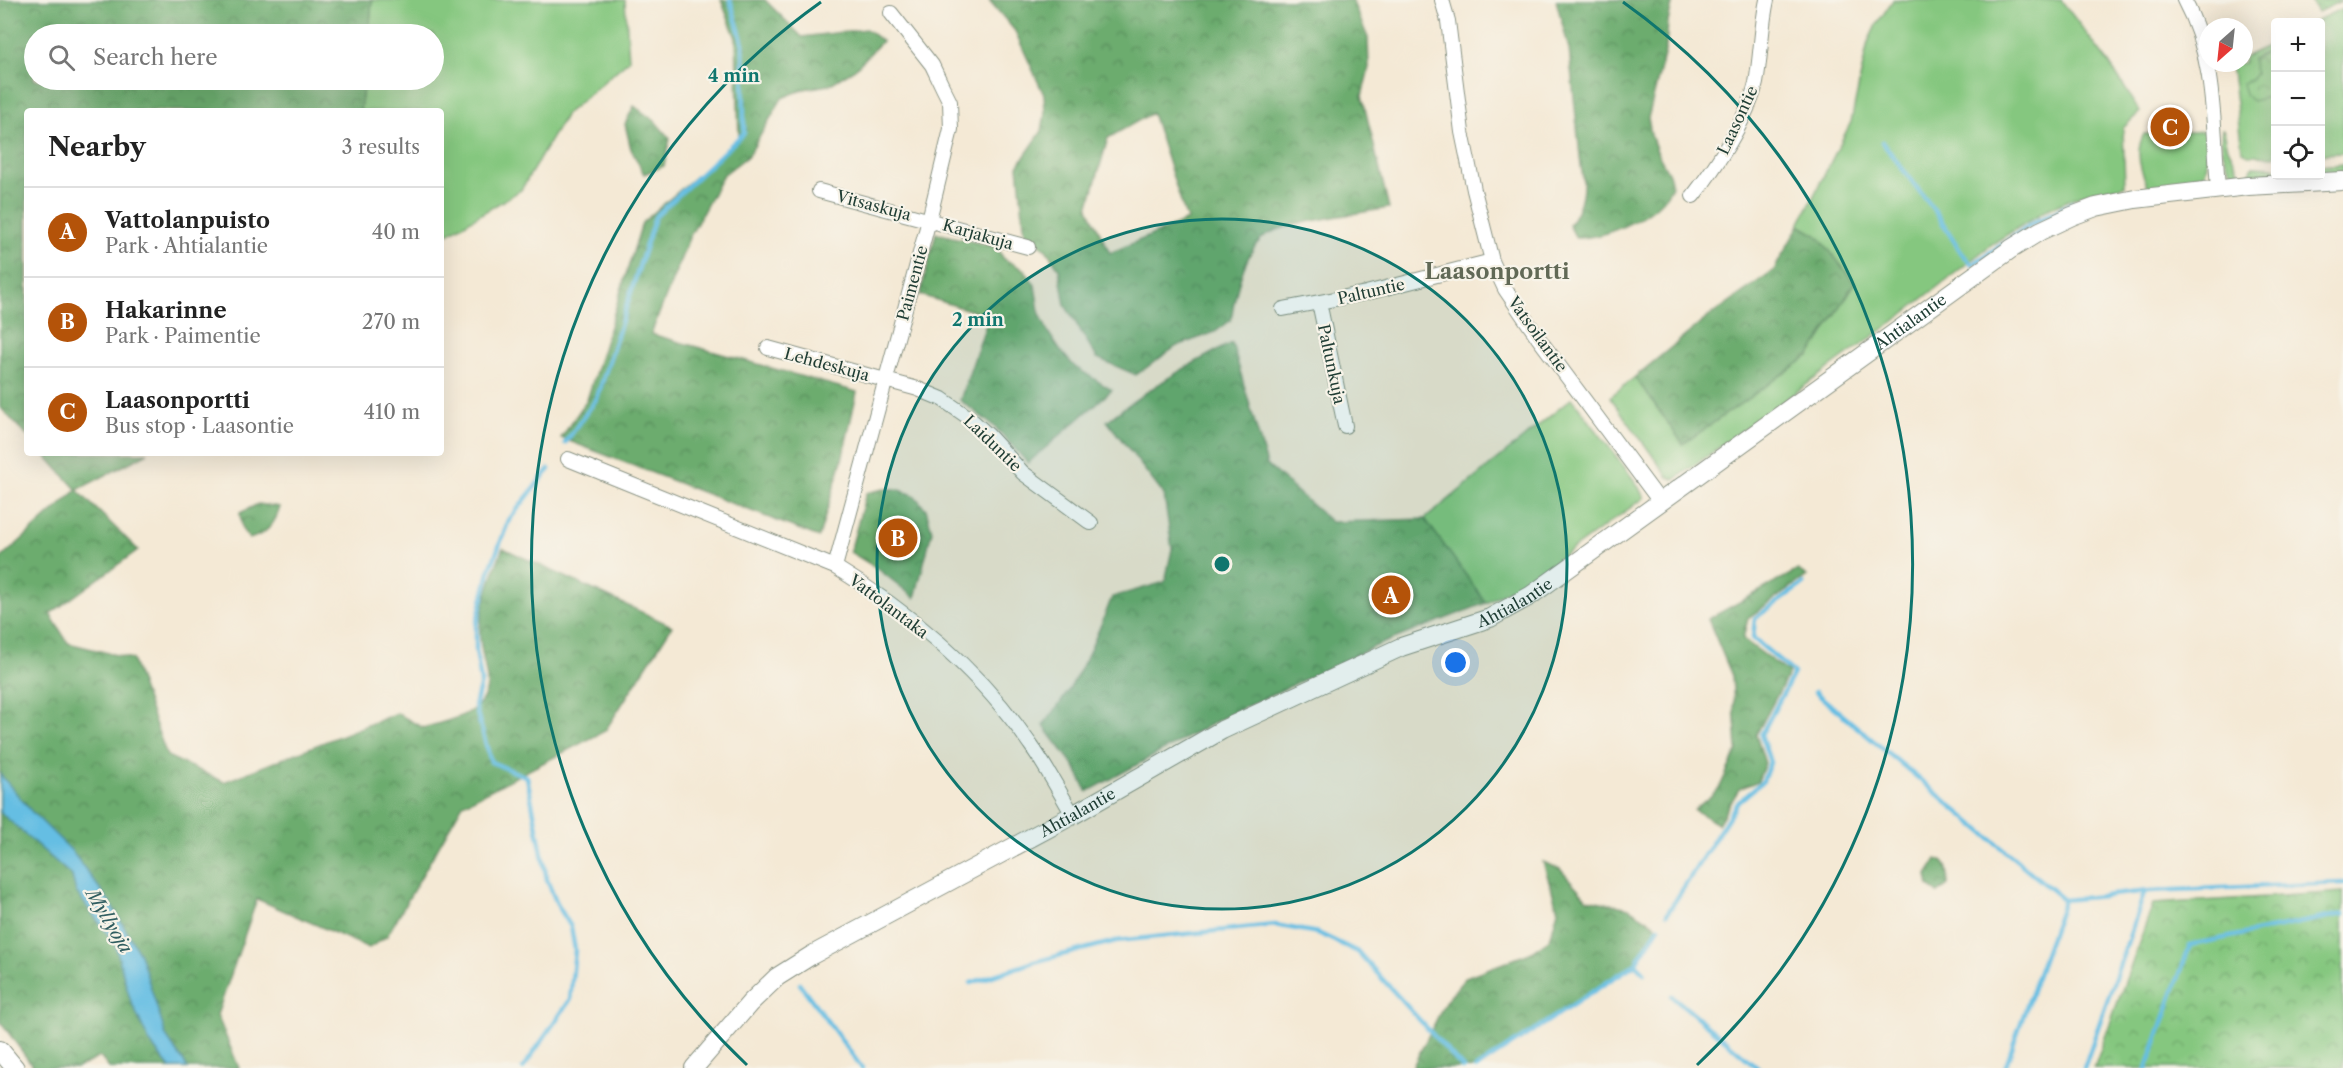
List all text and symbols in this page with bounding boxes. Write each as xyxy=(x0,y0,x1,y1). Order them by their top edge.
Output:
north arrow xyxy=(2199,18,2253,72)
map controls xyxy=(2271,18,2325,180)
button: + xyxy=(2271,18,2325,72)
search box xyxy=(24,24,444,90)
icon: search xyxy=(45,41,78,74)
text: Search here xyxy=(93,44,218,71)
text: 4 min xyxy=(708,65,761,87)
button: − xyxy=(2271,72,2325,126)
street label: Laasontie xyxy=(1712,82,1762,158)
pin: C xyxy=(2150,104,2190,150)
button: locate xyxy=(2271,126,2325,180)
text: Nearby xyxy=(48,131,146,163)
text: 3 results xyxy=(342,135,420,159)
street label: Vitsaskuja xyxy=(833,185,914,225)
text: Vattolanpuisto xyxy=(105,207,270,234)
street label: Karjakuja xyxy=(940,214,1016,254)
text: A xyxy=(60,220,75,244)
text: 40 m xyxy=(372,220,420,244)
text: Park · Ahtialantie xyxy=(105,234,268,258)
street label: Paimentie xyxy=(892,243,932,323)
district label: Laasonportti xyxy=(1425,258,1570,285)
street label: Paltuntie xyxy=(1335,274,1407,308)
street label: Ahtialantie xyxy=(1870,289,1950,355)
street label: Vatsoilantie xyxy=(1503,292,1572,376)
text: Hakarinne xyxy=(105,297,227,324)
text: 2 min xyxy=(952,309,1005,331)
text: B xyxy=(60,310,75,334)
text: 270 m xyxy=(362,310,420,334)
street label: Paltunkuja xyxy=(1314,322,1350,406)
text: Park · Paimentie xyxy=(105,324,261,348)
street label: Lehdeskuja xyxy=(782,343,872,385)
text: Laasonportti xyxy=(105,387,250,414)
text: C xyxy=(59,400,76,424)
text: 410 m xyxy=(363,400,420,424)
street label: Laiduntie xyxy=(960,410,1026,476)
text: Bus stop · Laasontie xyxy=(105,414,294,438)
pin: B xyxy=(878,516,918,560)
centre of rings xyxy=(1212,554,1232,574)
street label: Vattolantaka xyxy=(845,569,933,643)
pin: A xyxy=(1372,572,1410,618)
street label: Ahtialantie xyxy=(1474,573,1556,632)
your location xyxy=(1441,648,1470,677)
street label: Ahtialantie xyxy=(1035,783,1119,842)
water label: Myllyoja xyxy=(80,883,137,957)

